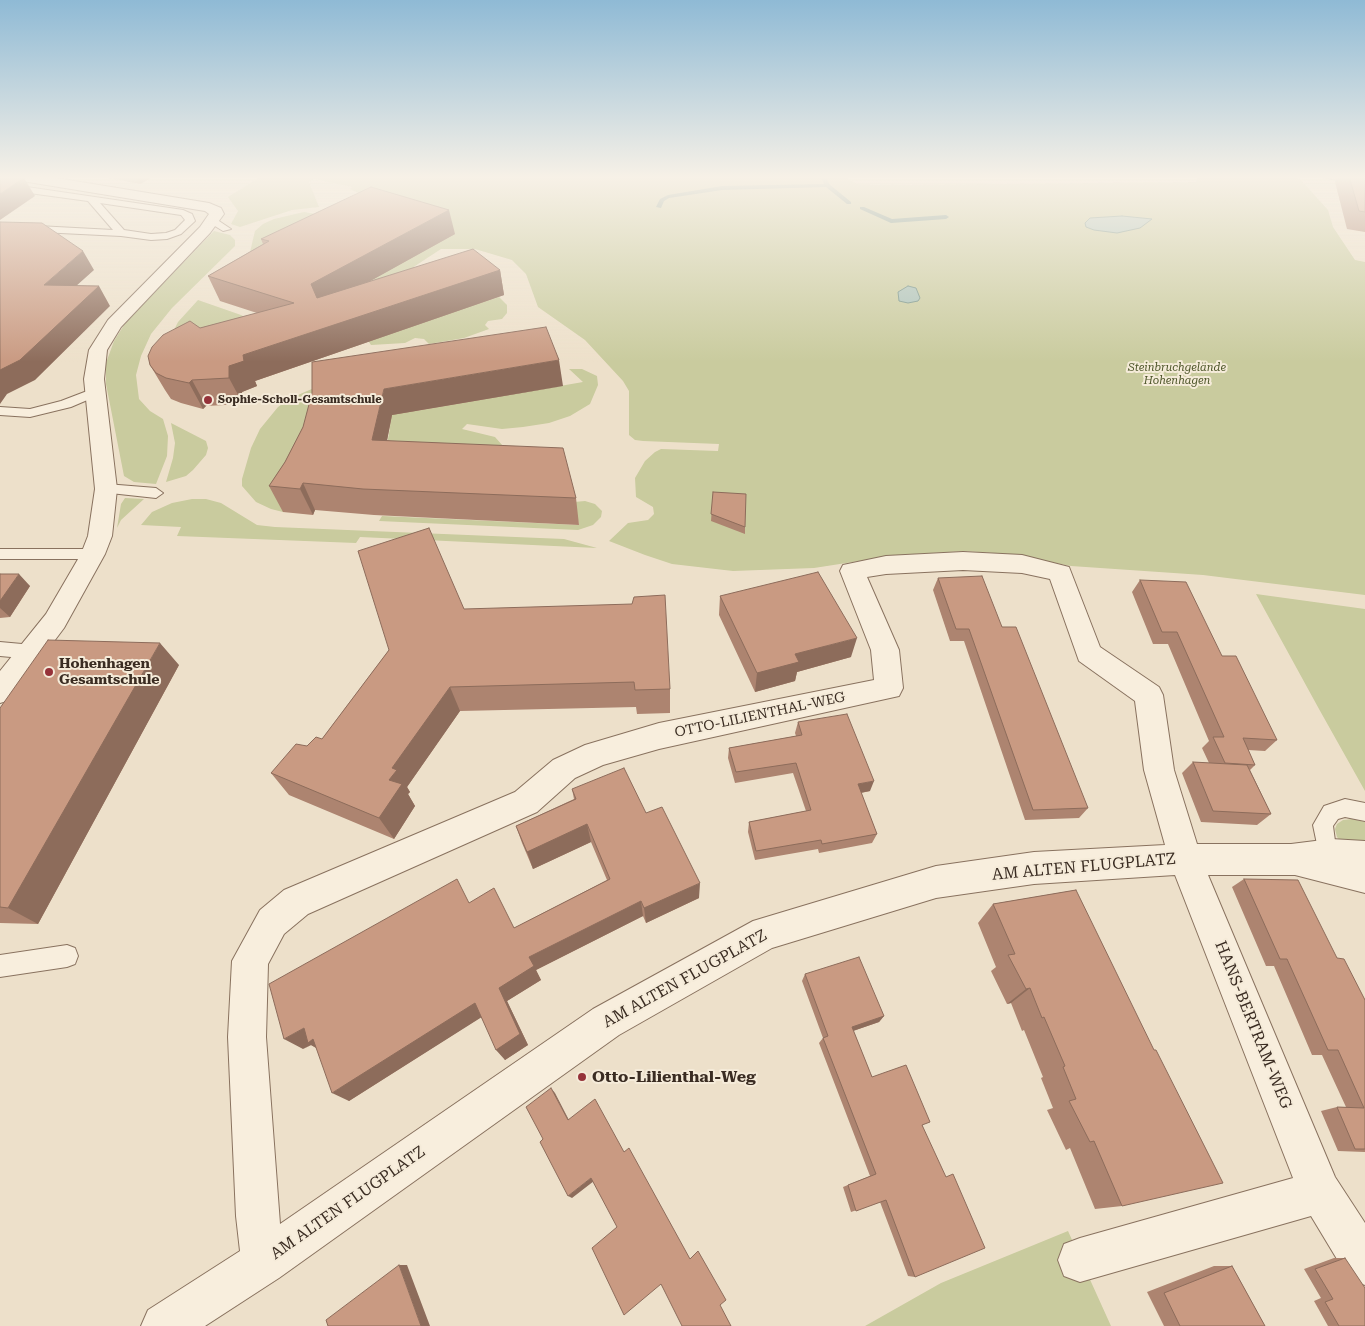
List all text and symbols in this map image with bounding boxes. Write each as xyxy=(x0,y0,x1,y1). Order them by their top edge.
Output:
park label: Steinbruchgelände Hohenhagen xyxy=(1128,361,1226,387)
place label: Sophie-Scholl-Gesamtschule xyxy=(218,393,382,407)
marker: Sophie-Scholl-Gesamtschule xyxy=(202,394,214,406)
place label: Hohenhagen Gesamtschule xyxy=(59,656,160,689)
marker: Hohenhagen Gesamtschule xyxy=(43,666,55,678)
street label: OTTO-LILIENTHAL-WEG xyxy=(673,689,847,741)
street label: AM ALTEN FLUGPLATZ xyxy=(991,849,1177,885)
street label: AM ALTEN FLUGPLATZ xyxy=(600,926,770,1032)
street label: HANS-BERTRAM-WEG xyxy=(1210,938,1296,1112)
place label: Otto-Lilienthal-Weg xyxy=(592,1067,756,1087)
marker: Otto-Lilienthal-Weg xyxy=(576,1071,588,1083)
street label: AM ALTEN FLUGPLATZ xyxy=(267,1142,429,1264)

